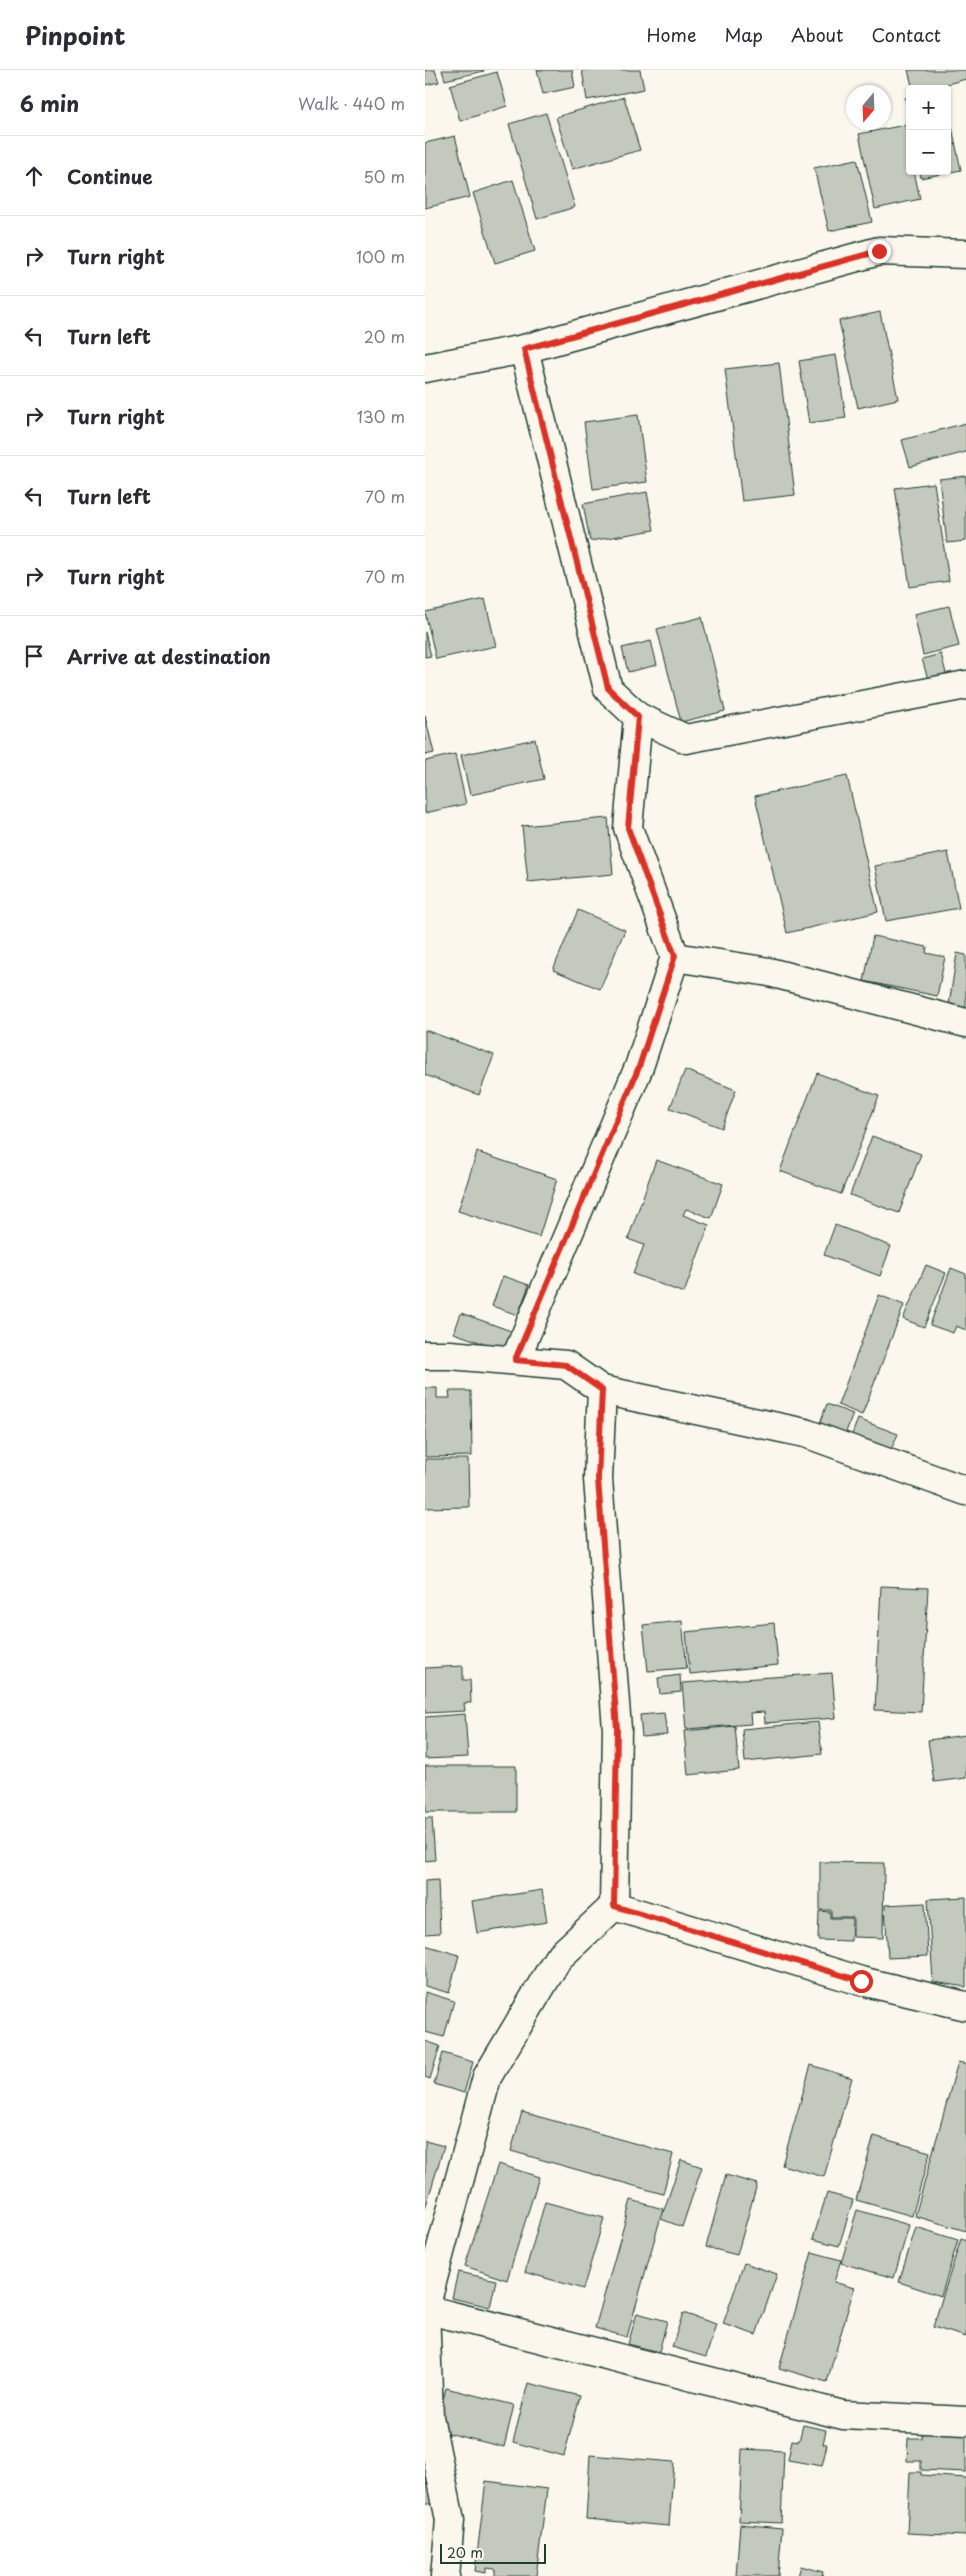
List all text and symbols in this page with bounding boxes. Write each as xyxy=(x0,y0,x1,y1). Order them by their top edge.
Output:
text: Pinpoint xyxy=(25,17,126,53)
text: Home xyxy=(646,21,696,48)
text: Map xyxy=(724,21,763,48)
text: About xyxy=(791,21,843,48)
text: Contact xyxy=(871,21,941,48)
north arrow xyxy=(846,85,891,130)
map controls xyxy=(906,85,951,175)
button: + xyxy=(906,85,951,130)
text: 6 min xyxy=(20,87,79,119)
text: Walk · 440 m xyxy=(298,91,405,115)
button: − xyxy=(906,130,951,175)
icon: ahead xyxy=(20,162,48,190)
text: Continue xyxy=(67,162,153,190)
text: 50 m xyxy=(364,164,405,188)
route end xyxy=(868,240,891,263)
icon: right xyxy=(20,242,48,270)
text: Turn right xyxy=(67,242,165,270)
text: 100 m xyxy=(356,244,405,268)
icon: left xyxy=(20,322,48,350)
text: Turn left xyxy=(67,322,151,350)
text: 20 m xyxy=(364,324,405,348)
icon: right xyxy=(20,402,48,430)
text: Turn right xyxy=(67,402,165,430)
text: 130 m xyxy=(357,404,405,428)
icon: left xyxy=(20,482,48,510)
text: Turn left xyxy=(67,482,151,510)
text: 70 m xyxy=(365,484,405,508)
icon: right xyxy=(20,562,48,590)
text: Turn right xyxy=(67,562,165,590)
text: 70 m xyxy=(365,564,405,588)
icon: arrive xyxy=(20,642,48,670)
text: Arrive at destination xyxy=(67,642,271,670)
route start xyxy=(850,1970,873,1993)
scale bar xyxy=(440,2541,546,2564)
text: 20 m xyxy=(447,2542,483,2563)

